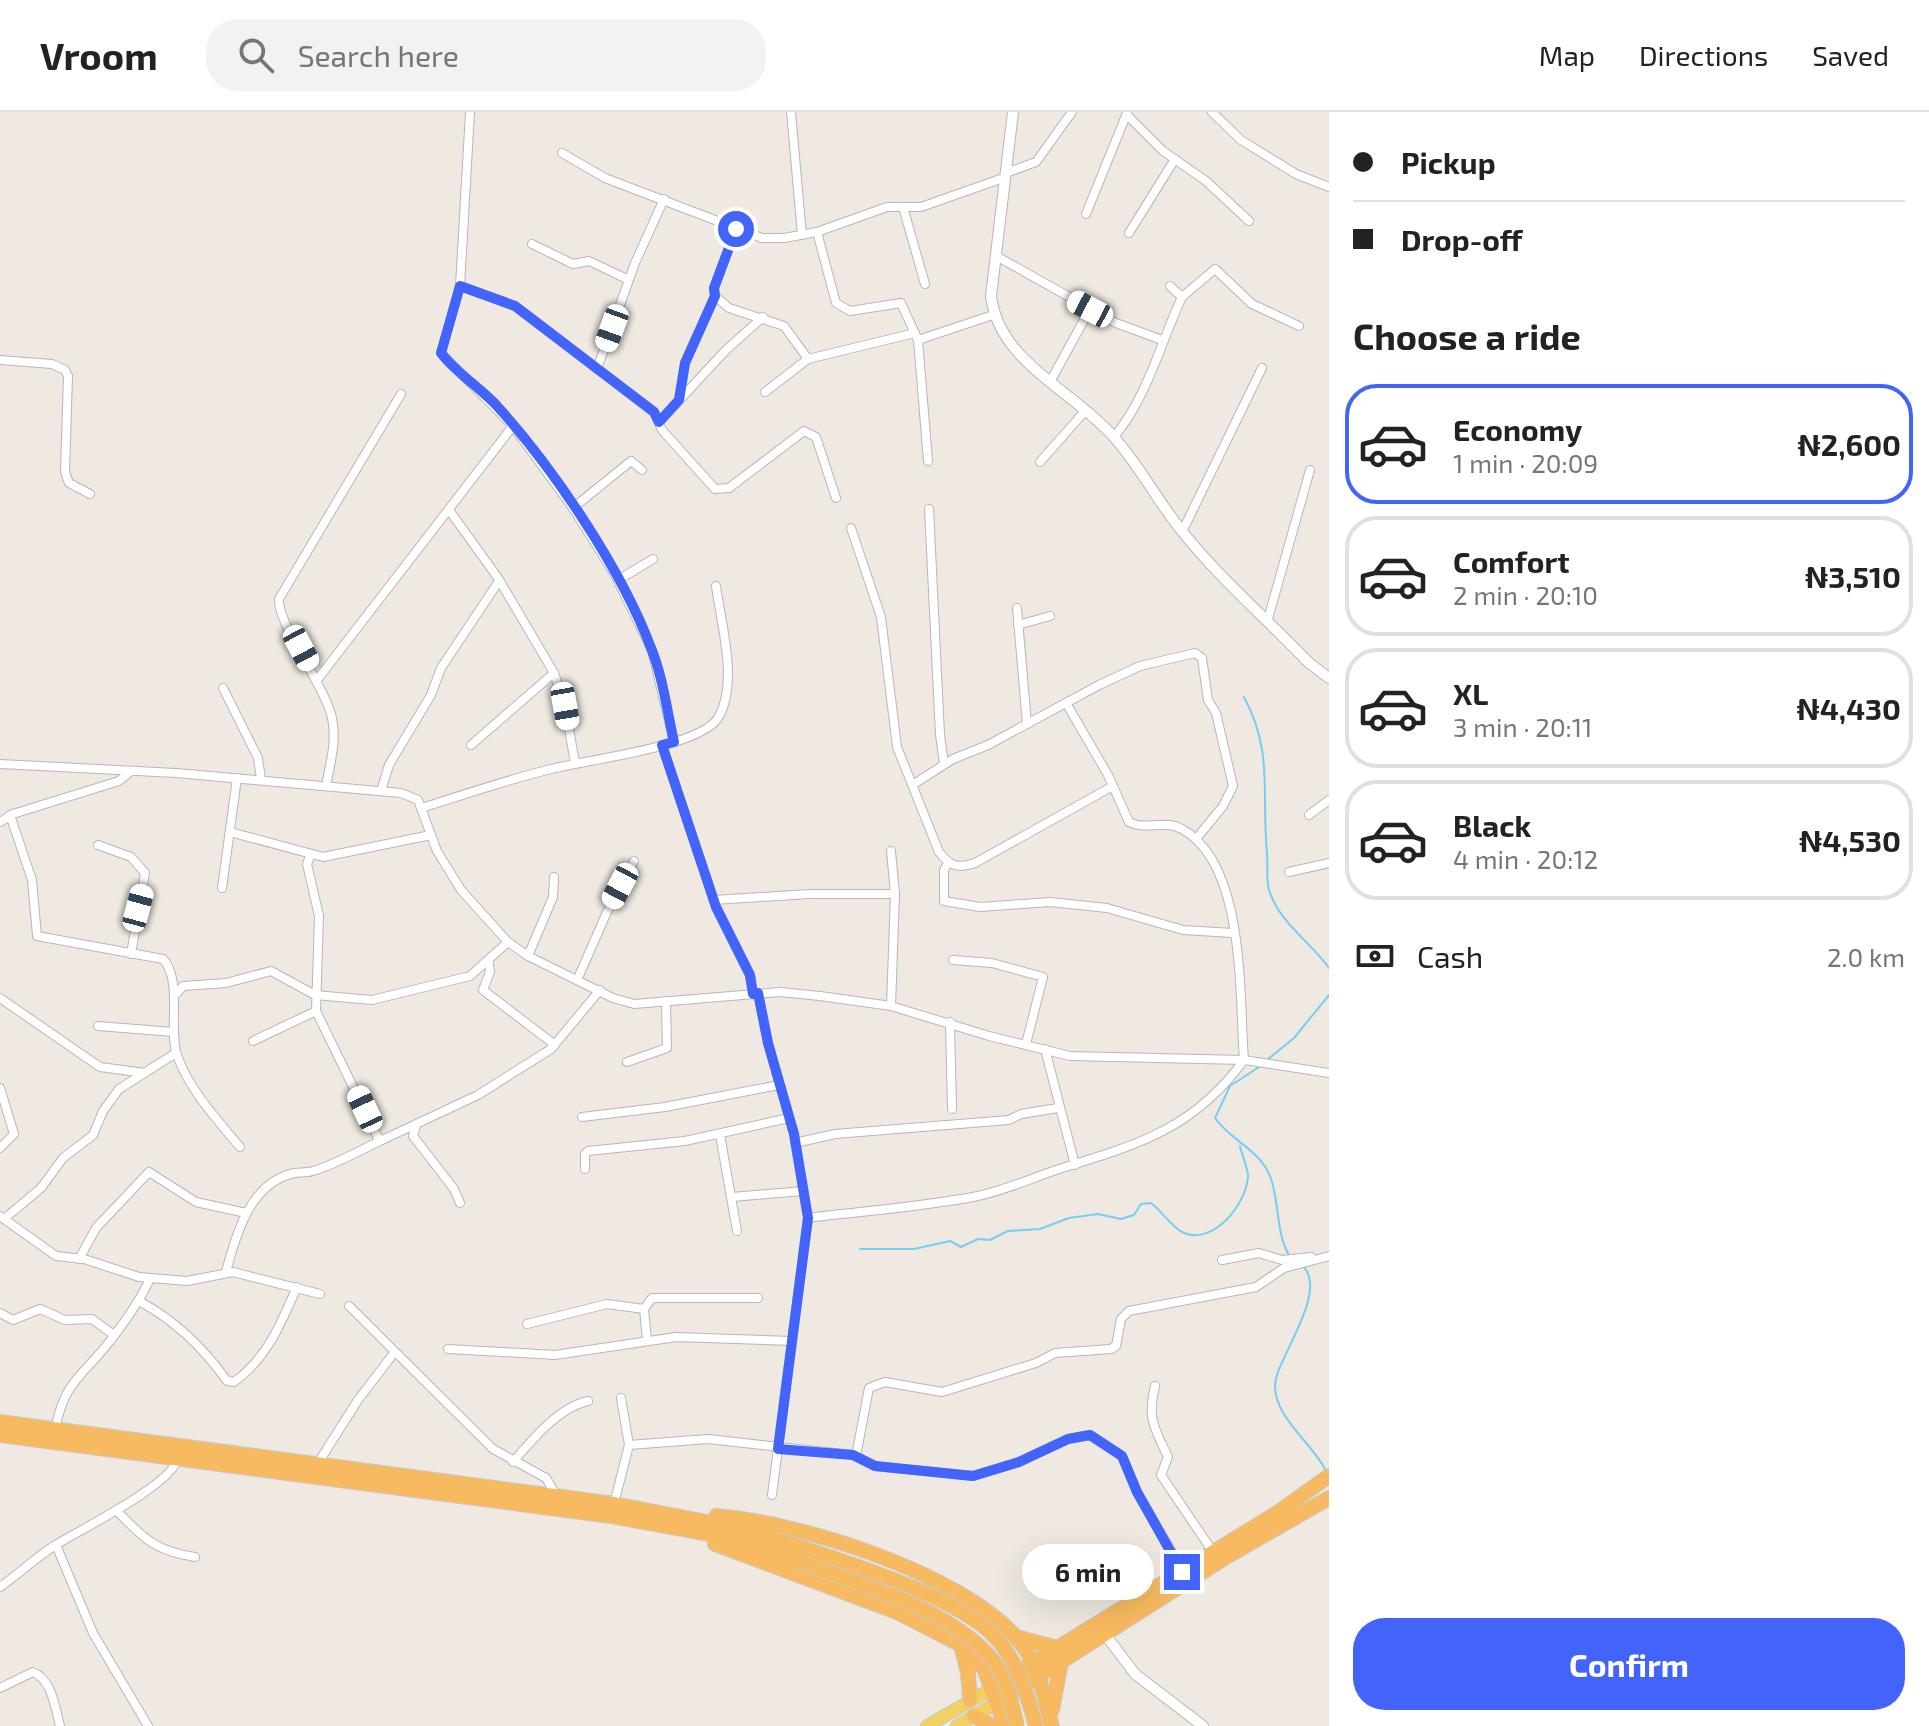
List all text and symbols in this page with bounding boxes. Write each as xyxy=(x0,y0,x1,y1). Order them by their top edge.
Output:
search box xyxy=(206,19,766,91)
text: Vroom xyxy=(40,32,158,78)
icon: search xyxy=(234,33,278,77)
text: Search here xyxy=(298,37,459,73)
text: Map xyxy=(1539,38,1595,72)
text: Directions xyxy=(1639,38,1768,72)
text: Saved xyxy=(1812,38,1889,72)
text: Pickup xyxy=(1401,144,1496,180)
route start xyxy=(718,211,754,247)
text: Drop-off xyxy=(1401,221,1523,257)
car xyxy=(1063,287,1117,331)
car xyxy=(593,301,631,355)
text: Choose a ride xyxy=(1353,314,1581,357)
icon: car xyxy=(1357,408,1429,480)
text: Economy xyxy=(1453,411,1582,447)
text: ₦2,600 xyxy=(1798,426,1901,462)
text: 1 min · 20:09 xyxy=(1453,447,1598,478)
icon: car xyxy=(1357,540,1429,612)
text: Comfort xyxy=(1453,543,1570,579)
text: ₦3,510 xyxy=(1805,558,1901,594)
text: 2 min · 20:10 xyxy=(1453,579,1598,610)
car xyxy=(279,621,323,675)
icon: car xyxy=(1357,672,1429,744)
text: XL xyxy=(1453,675,1488,711)
car xyxy=(549,680,581,732)
text: ₦4,430 xyxy=(1797,690,1901,726)
text: 3 min · 20:11 xyxy=(1453,711,1592,742)
icon: car xyxy=(1357,804,1429,876)
text: Black xyxy=(1453,807,1531,843)
text: ₦4,530 xyxy=(1799,822,1901,858)
text: 4 min · 20:12 xyxy=(1453,843,1598,874)
car xyxy=(598,859,642,913)
car xyxy=(120,882,156,934)
icon: cash xyxy=(1353,934,1397,978)
text: Cash xyxy=(1417,938,1483,974)
text: 2.0 km xyxy=(1827,941,1905,972)
car xyxy=(344,1082,386,1136)
callout: 6 min xyxy=(1022,1544,1154,1600)
route end xyxy=(1164,1554,1200,1590)
text: 6 min xyxy=(1055,1556,1121,1587)
button: Confirm xyxy=(1353,1618,1905,1710)

